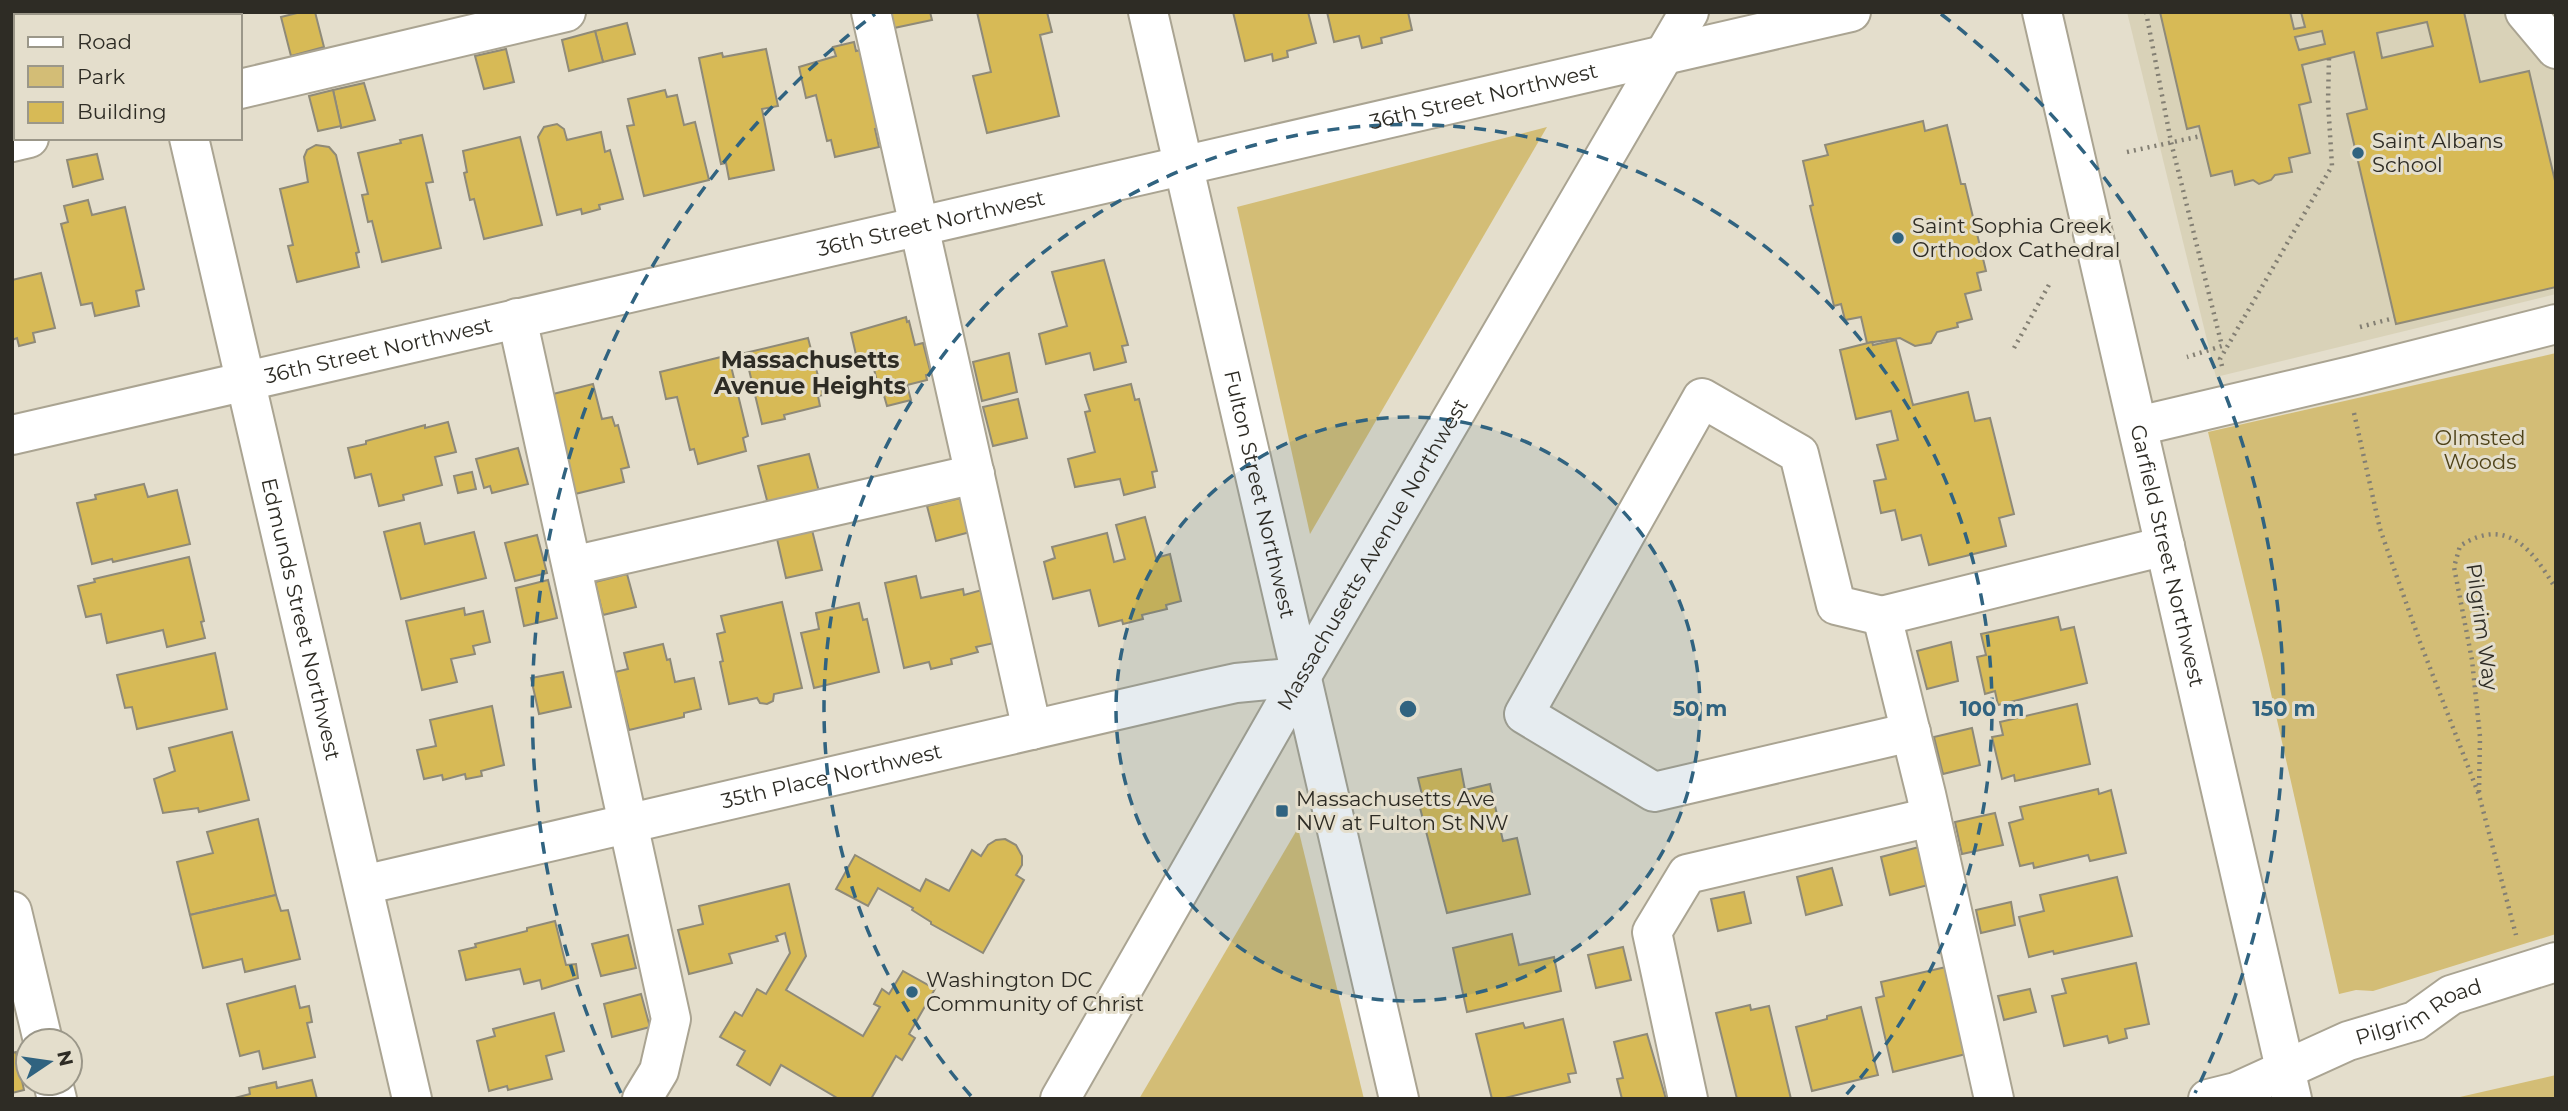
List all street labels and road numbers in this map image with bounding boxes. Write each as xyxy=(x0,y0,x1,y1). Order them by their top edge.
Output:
street label: 36th Street Northwest xyxy=(1367,58,1600,134)
street label: 36th Street Northwest xyxy=(815,185,1047,261)
street label: 36th Street Northwest xyxy=(262,312,495,389)
street label: Fulton Street Northwest xyxy=(1219,368,1301,621)
street label: Massachusetts Avenue Northwest xyxy=(1272,394,1473,715)
street label: Garfield Street Northwest xyxy=(2125,422,2210,689)
street label: Edmunds Street Northwest xyxy=(256,476,346,763)
street label: Pilgrim Way xyxy=(2461,562,2504,693)
street label: 35th Place Northwest xyxy=(719,738,944,814)
street label: Pilgrim Road xyxy=(2352,973,2485,1050)

